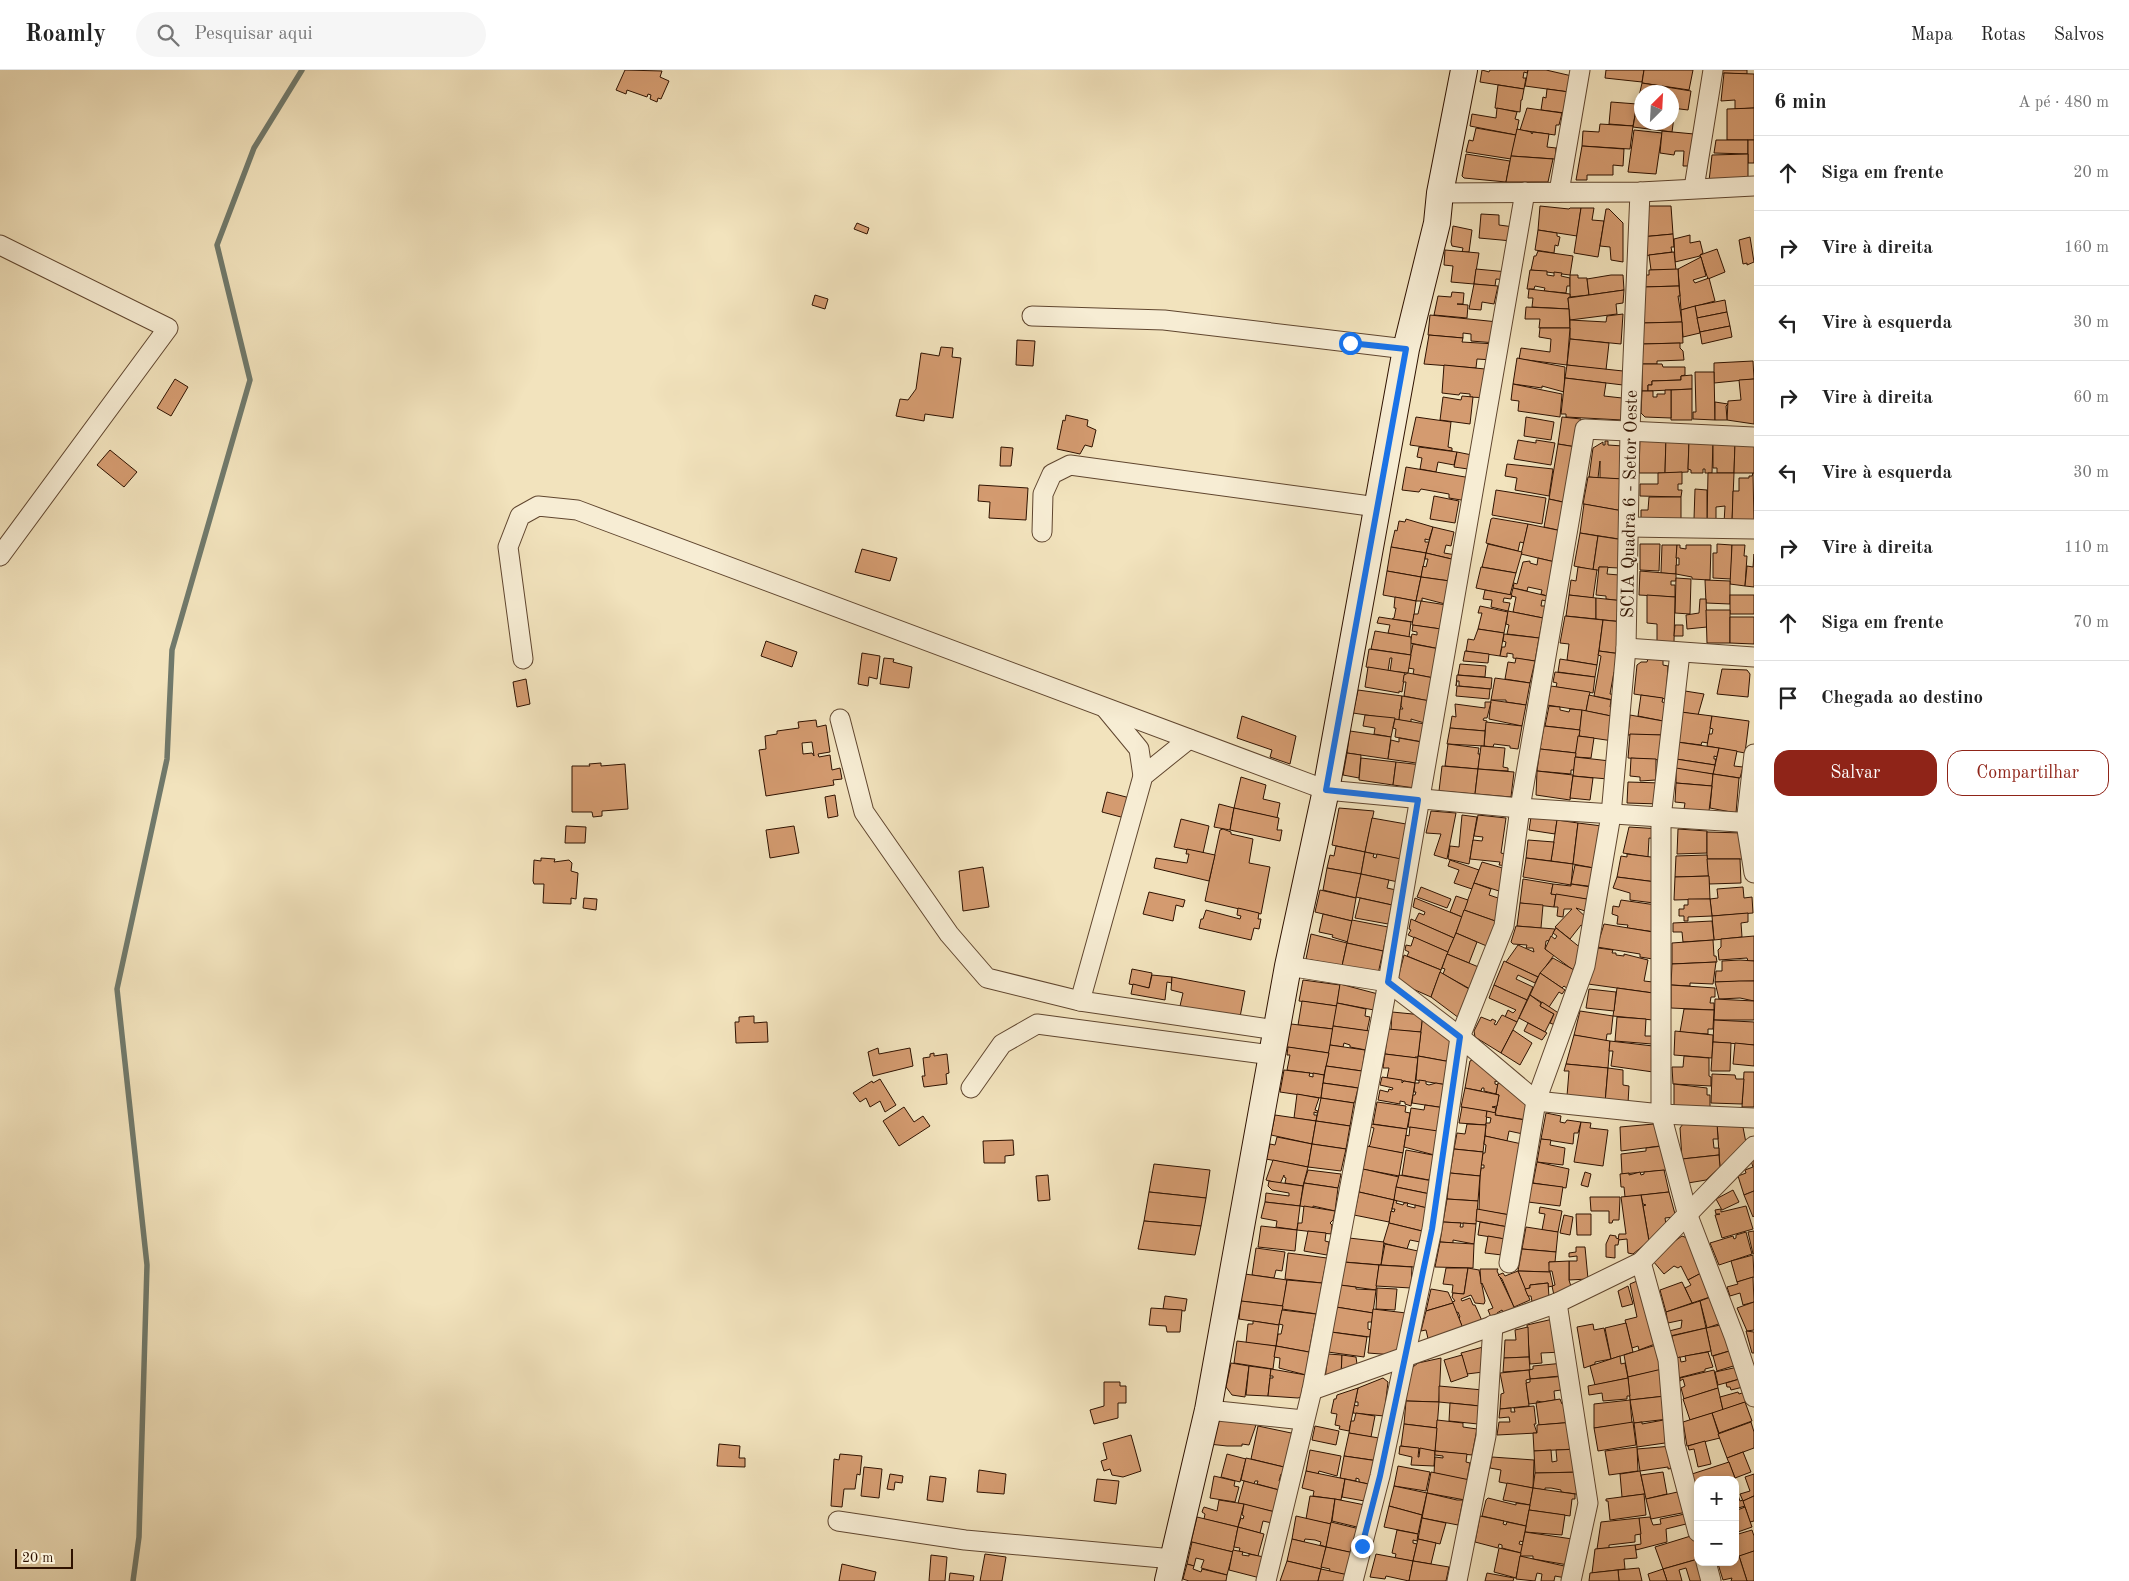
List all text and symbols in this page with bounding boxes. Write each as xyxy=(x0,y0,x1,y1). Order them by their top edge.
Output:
search box xyxy=(136,12,486,57)
icon: search xyxy=(154,21,182,49)
text: Roamly xyxy=(25,23,106,47)
text: Pesquisar aqui xyxy=(194,25,313,44)
text: Mapa xyxy=(1911,26,1953,44)
text: Rotas xyxy=(1981,26,2026,44)
text: Salvos xyxy=(2054,26,2104,44)
north arrow xyxy=(1634,85,1679,130)
text: 6 min xyxy=(1774,92,1827,113)
text: A pé · 480 m xyxy=(2018,95,2109,111)
icon: ahead xyxy=(1774,159,1802,187)
text: Siga em frente xyxy=(1821,164,1944,183)
text: 20 m xyxy=(2073,165,2109,181)
icon: right xyxy=(1774,234,1802,262)
text: Vire à direita xyxy=(1821,239,1933,258)
text: 160 m xyxy=(2064,240,2109,256)
icon: left xyxy=(1774,309,1802,337)
text: Vire à esquerda xyxy=(1821,314,1952,333)
text: 30 m xyxy=(2073,315,2109,331)
route start xyxy=(1339,332,1362,355)
icon: right xyxy=(1774,384,1802,412)
text: Vire à direita xyxy=(1821,389,1933,408)
street label: SCIA Quadra 6 - Setor Oeste xyxy=(1619,390,1641,618)
text: 60 m xyxy=(2073,390,2109,406)
icon: left xyxy=(1774,459,1802,487)
text: Vire à esquerda xyxy=(1821,464,1952,483)
text: 30 m xyxy=(2073,465,2109,481)
icon: right xyxy=(1774,534,1802,562)
text: Vire à direita xyxy=(1821,539,1933,558)
text: 110 m xyxy=(2064,540,2109,556)
icon: ahead xyxy=(1774,609,1802,637)
text: Siga em frente xyxy=(1821,614,1944,633)
text: 70 m xyxy=(2073,615,2109,631)
icon: arrive xyxy=(1774,684,1802,712)
text: Chegada ao destino xyxy=(1821,689,1983,708)
button: Salvar xyxy=(1774,750,1937,796)
button: Compartilhar xyxy=(1947,750,2109,796)
map controls xyxy=(1694,1476,1739,1566)
button: + xyxy=(1694,1476,1739,1521)
button: − xyxy=(1694,1521,1739,1566)
route end xyxy=(1351,1535,1374,1558)
scale bar xyxy=(15,1546,72,1569)
text: 20 m xyxy=(22,1551,53,1565)

